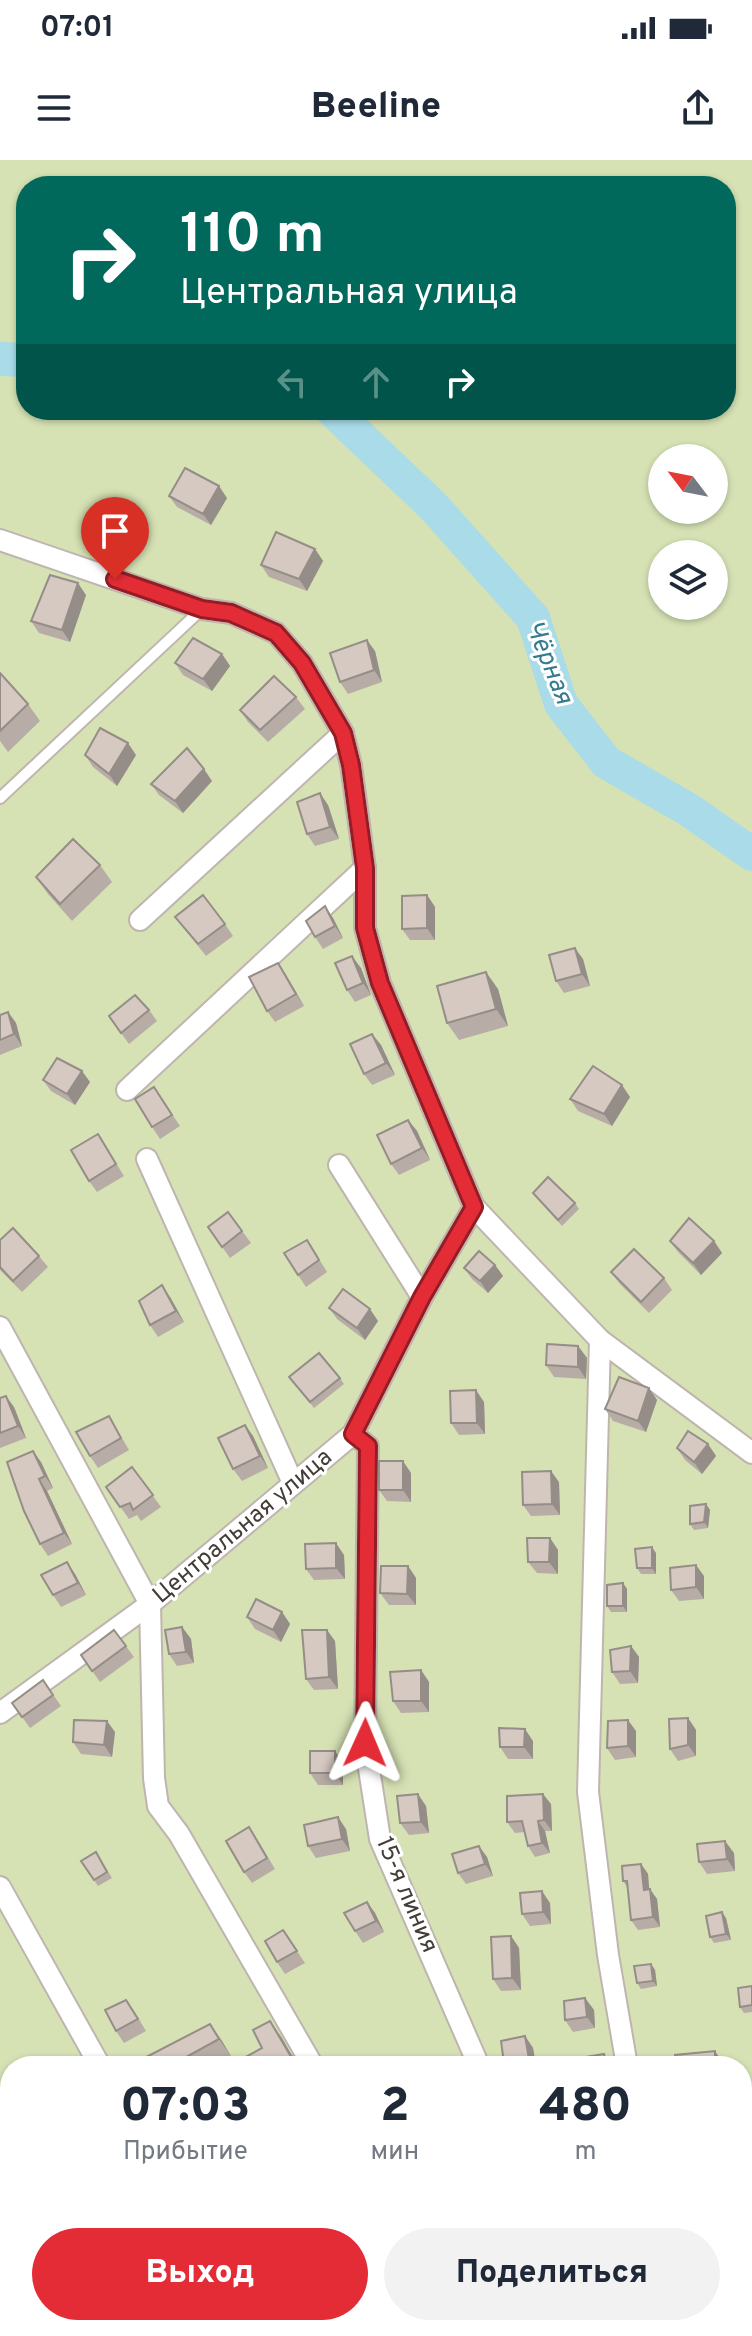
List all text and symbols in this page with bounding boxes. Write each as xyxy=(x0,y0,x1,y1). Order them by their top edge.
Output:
text: 07:01 xyxy=(40,10,114,47)
text: Beeline xyxy=(311,85,441,131)
icon: menu xyxy=(32,86,76,130)
icon: share xyxy=(676,86,720,130)
text: 110 m xyxy=(180,202,325,272)
icon: right xyxy=(48,208,152,312)
text: Центральная улица xyxy=(180,271,518,317)
icon: left xyxy=(270,360,314,404)
icon: ahead xyxy=(354,360,398,404)
icon: right xyxy=(438,360,482,404)
north arrow xyxy=(648,444,728,524)
map controls xyxy=(648,444,728,620)
pin xyxy=(81,497,149,579)
icon: arrive xyxy=(93,509,137,553)
button: layers xyxy=(648,540,728,620)
water label: Чёрная xyxy=(516,617,580,710)
street label: Центральная улица xyxy=(147,1443,339,1611)
position arrow xyxy=(323,1701,407,1785)
street label: 15-я линия xyxy=(368,1833,444,1957)
text: 07:03 xyxy=(120,2078,250,2138)
text: 2 xyxy=(380,2078,409,2138)
text: 480 xyxy=(539,2078,632,2138)
text: Прибытие xyxy=(123,2136,248,2169)
text: мин xyxy=(371,2136,419,2169)
text: m xyxy=(575,2136,597,2169)
button: Выход xyxy=(32,2228,368,2320)
button: Поделиться xyxy=(384,2228,720,2320)

